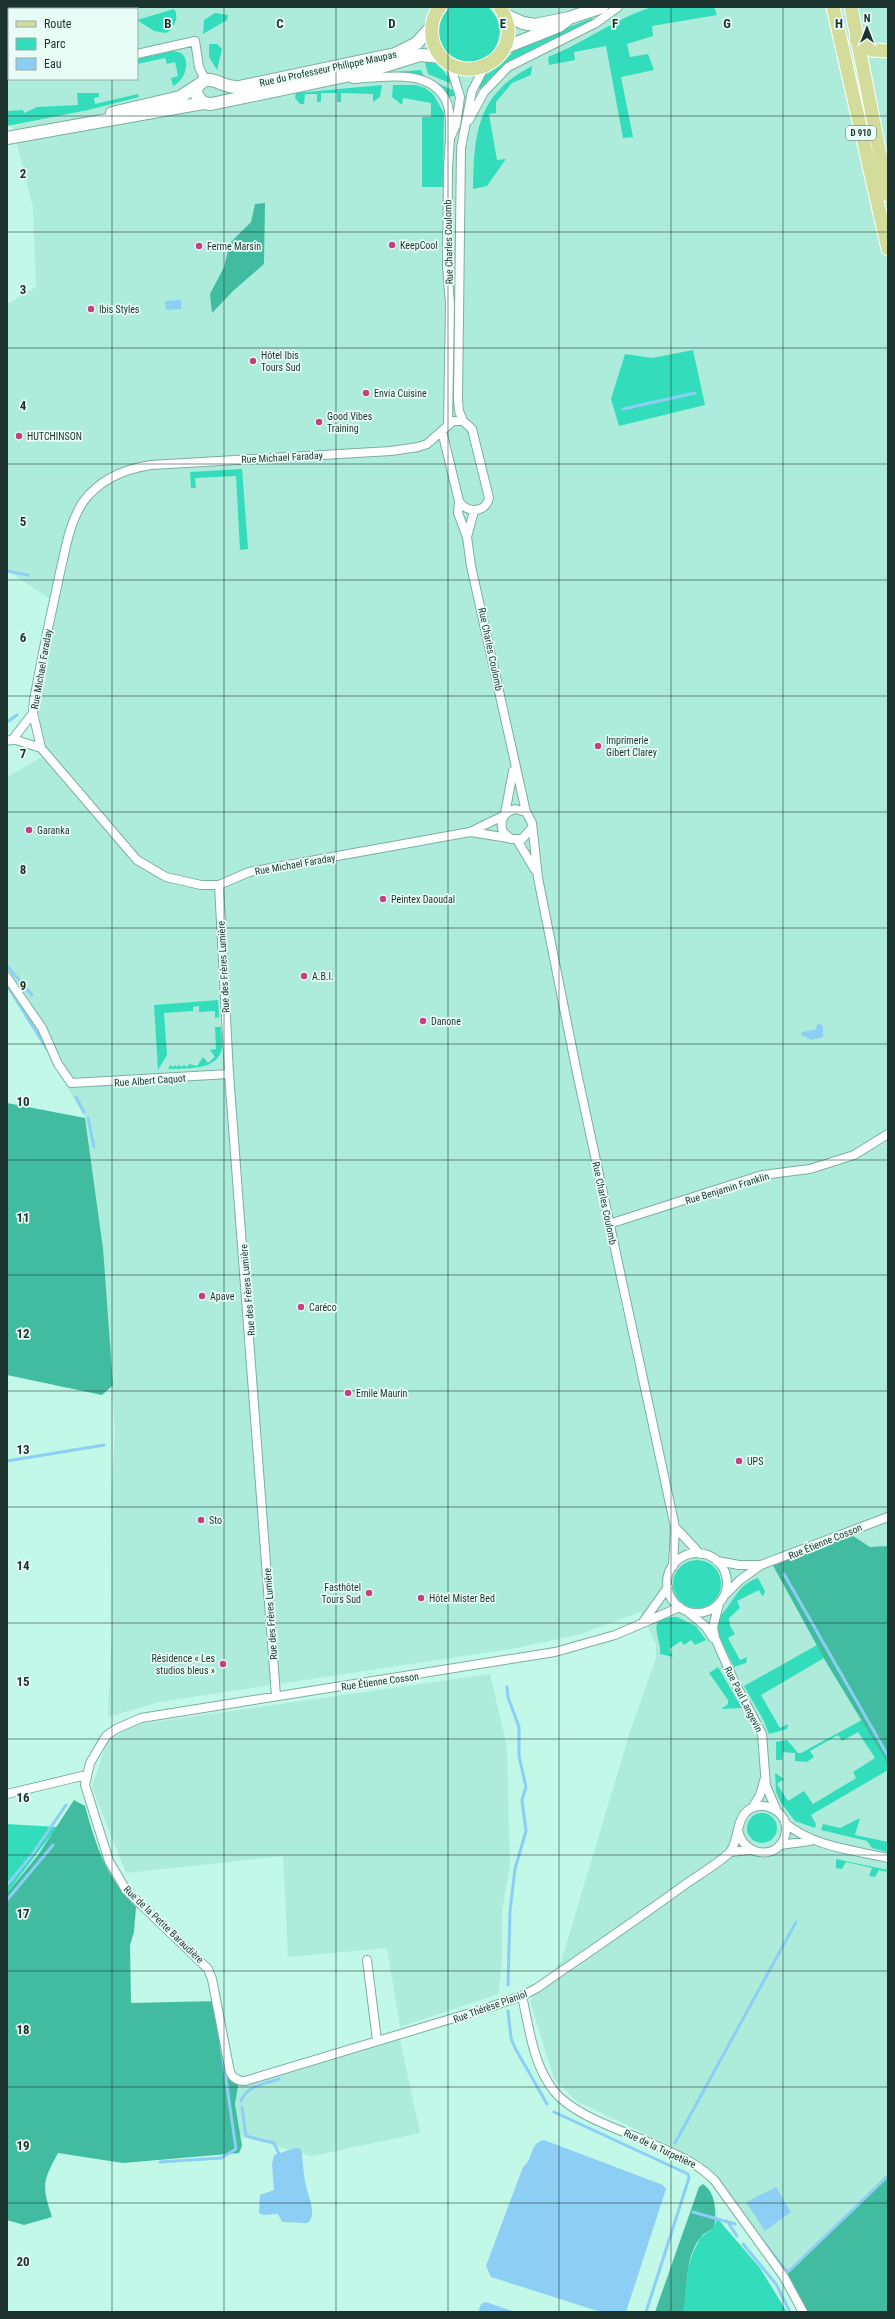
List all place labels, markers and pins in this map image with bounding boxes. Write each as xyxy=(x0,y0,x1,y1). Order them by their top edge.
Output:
marker: KeepCool xyxy=(387,240,397,250)
place label: KeepCool xyxy=(400,240,438,251)
marker: Ferme Marsin xyxy=(194,241,204,251)
place label: Ferme Marsin xyxy=(207,241,261,252)
marker: Ibis Styles xyxy=(86,304,96,314)
place label: Ibis Styles xyxy=(99,304,140,315)
place label: Hôtel Ibis Tours Sud xyxy=(261,350,300,373)
marker: Hôtel Ibis Tours Sud xyxy=(248,356,258,366)
marker: Envia Cuisine xyxy=(361,388,371,398)
place label: Envia Cuisine xyxy=(374,388,427,399)
place label: Good Vibes Training xyxy=(327,411,373,434)
marker: Good Vibes Training xyxy=(314,417,324,427)
marker: HUTCHINSON xyxy=(14,431,24,441)
place label: HUTCHINSON xyxy=(27,431,82,442)
place label: Imprimerie Gibert Clarey xyxy=(606,735,657,758)
marker: Imprimerie Gibert Clarey xyxy=(593,741,603,751)
marker: Garanka xyxy=(24,825,34,835)
place label: Garanka xyxy=(37,825,70,836)
marker: Peintex Daoudal xyxy=(378,894,388,904)
place label: Peintex Daoudal xyxy=(391,894,455,905)
marker: A.B.I. xyxy=(299,971,309,981)
place label: A.B.I. xyxy=(312,971,334,982)
marker: Danone xyxy=(418,1016,428,1026)
place label: Danone xyxy=(431,1016,461,1027)
marker: Apave xyxy=(197,1291,207,1301)
place label: Apave xyxy=(210,1291,235,1302)
marker: Caréco xyxy=(296,1302,306,1312)
place label: Caréco xyxy=(309,1302,337,1313)
marker: Emile Maurin xyxy=(343,1388,353,1398)
place label: Emile Maurin xyxy=(356,1388,408,1399)
marker: UPS xyxy=(734,1456,744,1466)
place label: UPS xyxy=(747,1456,763,1467)
marker: Sto xyxy=(196,1515,206,1525)
place label: Sto xyxy=(209,1515,222,1526)
place label: Fasthôtel Tours Sud xyxy=(322,1582,361,1605)
marker: Fasthôtel Tours Sud xyxy=(364,1588,374,1598)
marker: Hôtel Mister Bed xyxy=(416,1593,426,1603)
place label: Hôtel Mister Bed xyxy=(429,1593,495,1604)
place label: Résidence « Les studios bleus » xyxy=(152,1653,215,1676)
marker: Résidence « Les studios bleus » xyxy=(218,1659,228,1669)

